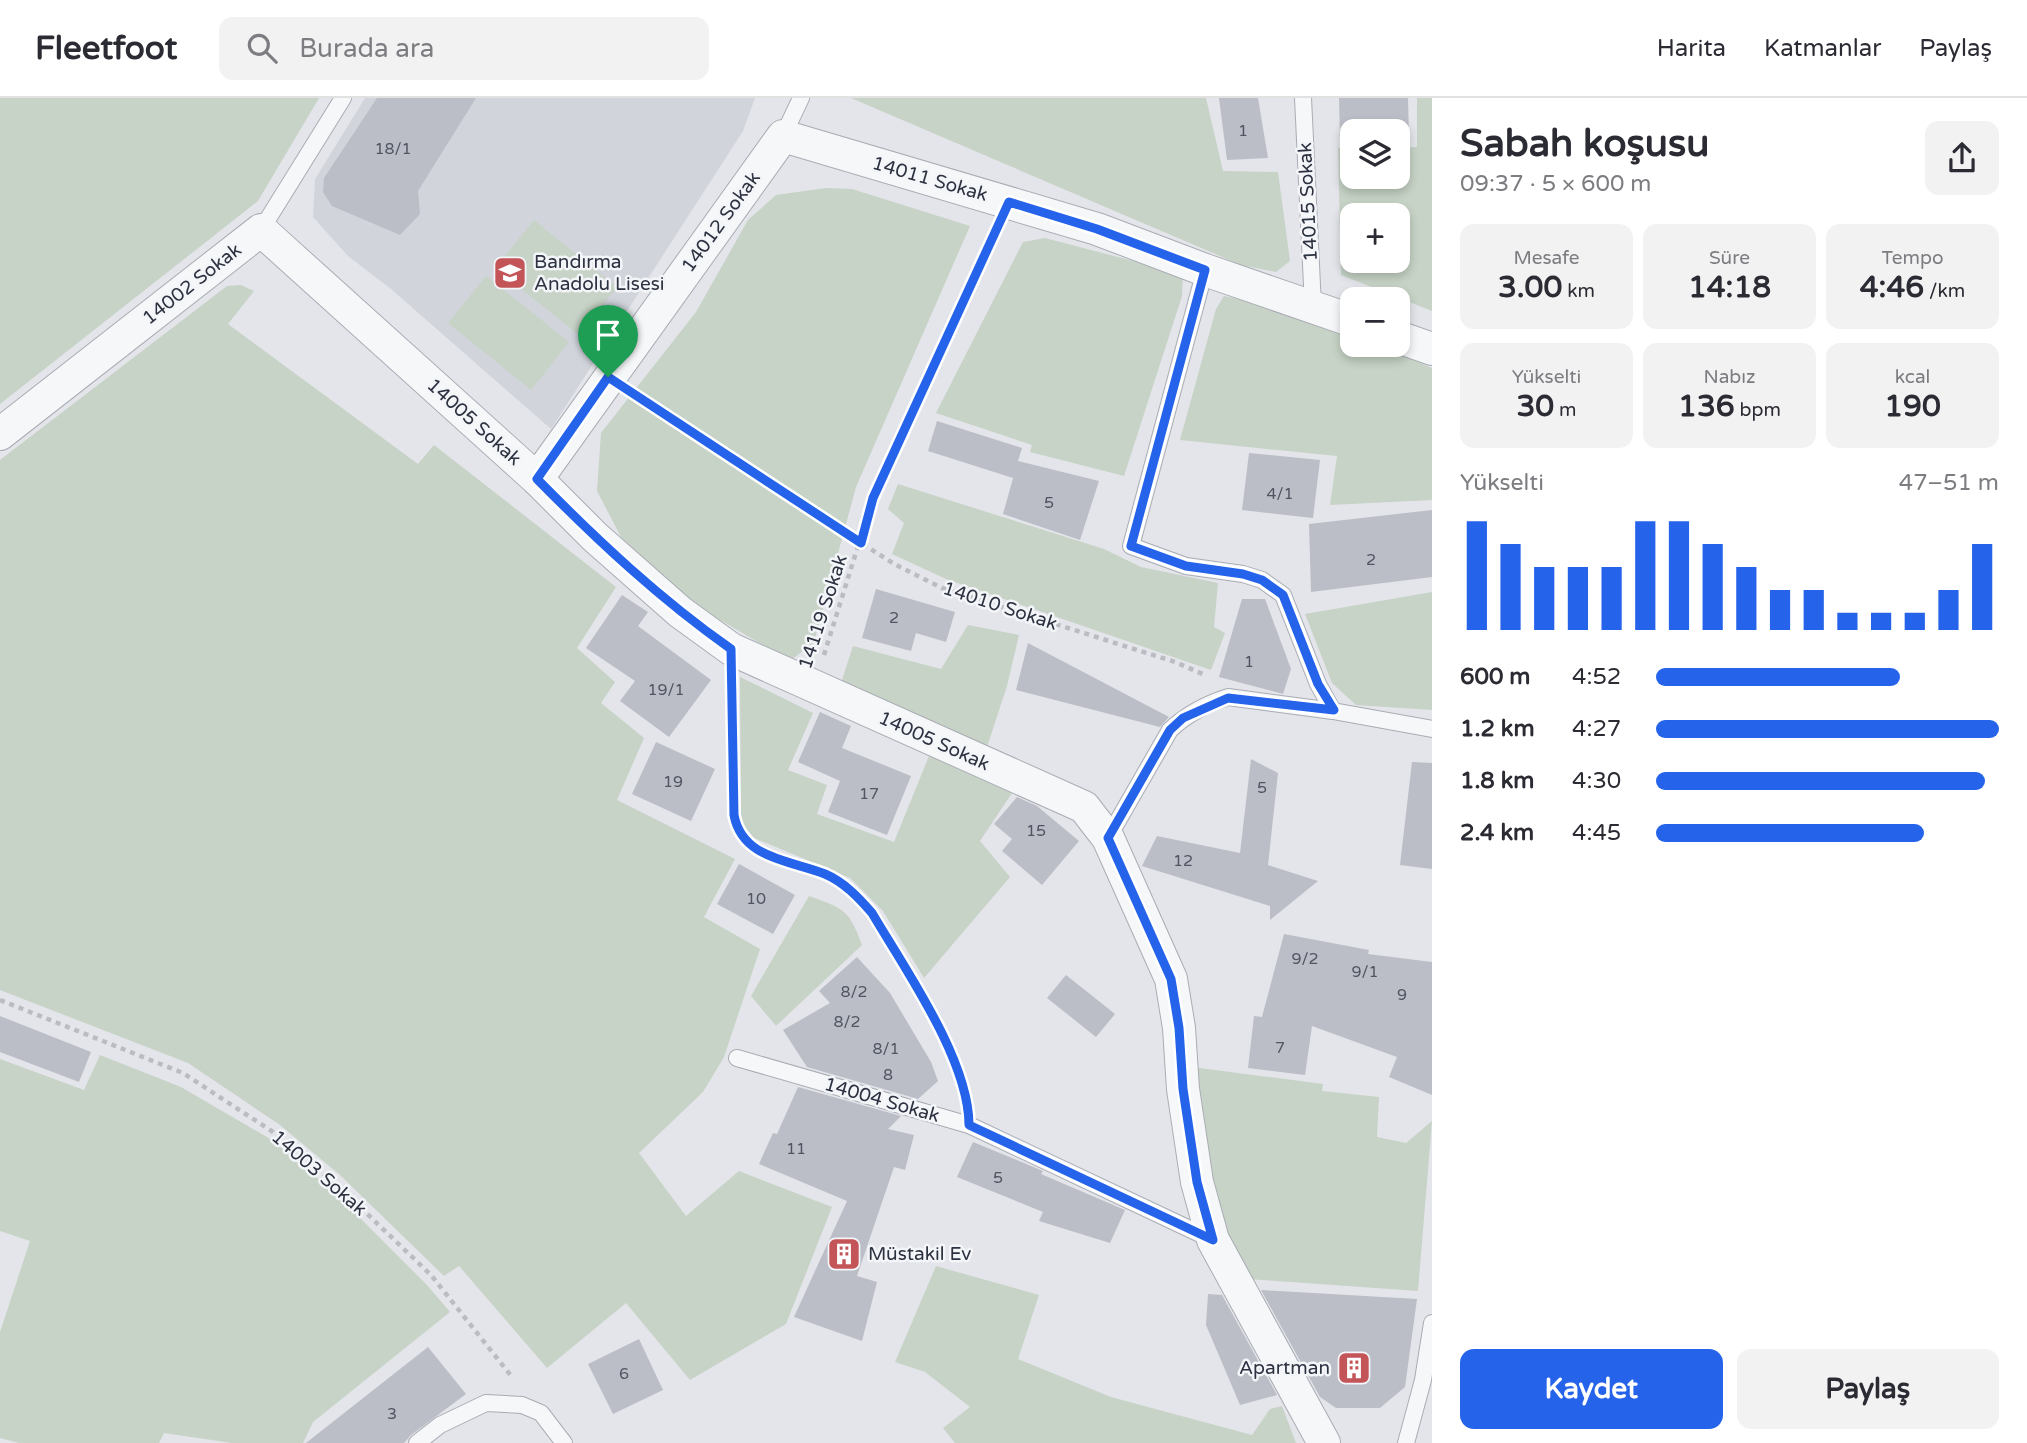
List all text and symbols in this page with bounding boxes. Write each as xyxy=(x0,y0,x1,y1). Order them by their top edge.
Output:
search box xyxy=(219,17,709,80)
text: Fleetfoot xyxy=(35,29,177,68)
icon: search xyxy=(243,29,281,67)
text: Burada ara xyxy=(299,33,434,64)
text: Harita xyxy=(1657,34,1726,63)
text: Katmanlar xyxy=(1764,34,1881,63)
text: Paylaş xyxy=(1919,34,1992,63)
map controls xyxy=(1340,119,1410,357)
button: layers xyxy=(1340,119,1410,189)
house number: 1 xyxy=(1238,121,1248,141)
text: Sabah koşusu xyxy=(1460,121,1709,167)
button: share xyxy=(1925,121,1999,195)
house number: 18/1 xyxy=(374,139,412,159)
street label: 14015 Sokak xyxy=(1294,142,1322,262)
street label: 14011 Sokak xyxy=(870,152,990,206)
street label: 14012 Sokak xyxy=(677,167,765,277)
text: 09:37 · 5 × 600 m xyxy=(1460,170,1651,198)
button: + xyxy=(1340,203,1410,273)
street label: 14002 Sokak xyxy=(138,239,246,329)
text: Mesafe xyxy=(1514,247,1579,269)
text: Süre xyxy=(1709,247,1750,269)
text: Tempo xyxy=(1881,247,1944,269)
place label: Bandırma Anadolu Lisesi xyxy=(534,251,665,295)
school or university icon: Bandırma Anadolu Lisesi xyxy=(491,254,529,292)
text: 3.00 xyxy=(1498,269,1562,306)
text: 14:18 xyxy=(1688,269,1771,306)
text: 4:46 xyxy=(1860,269,1924,306)
text: km xyxy=(1562,280,1595,302)
text: /km xyxy=(1924,280,1965,302)
button: − xyxy=(1340,287,1410,357)
pin xyxy=(578,305,638,377)
icon: arrive xyxy=(589,316,627,354)
text: Yükselti xyxy=(1512,366,1581,388)
text: Nabız xyxy=(1703,366,1756,388)
text: kcal xyxy=(1895,366,1930,388)
street label: 14005 Sokak xyxy=(422,374,526,470)
text: 30 xyxy=(1516,388,1554,425)
text: 136 xyxy=(1678,388,1735,425)
text: 190 xyxy=(1884,388,1941,425)
text: m xyxy=(1554,399,1577,421)
text: bpm xyxy=(1735,399,1781,421)
text: Yükselti xyxy=(1460,469,1544,497)
text: 47–51 m xyxy=(1899,469,1999,497)
house number: 4/1 xyxy=(1266,484,1294,504)
house number: 5 xyxy=(1044,493,1054,513)
house number: 2 xyxy=(1366,550,1376,570)
street label: 14119 Sokak xyxy=(794,552,852,672)
street label: 14010 Sokak xyxy=(940,577,1060,635)
house number: 2 xyxy=(889,608,899,628)
house number: 1 xyxy=(1244,652,1254,672)
text: 600 m xyxy=(1460,663,1530,691)
text: 4:52 xyxy=(1572,663,1621,691)
house number: 19/1 xyxy=(647,680,685,700)
street label: 14005 Sokak xyxy=(875,707,993,775)
text: 1.2 km xyxy=(1460,715,1535,743)
text: 4:27 xyxy=(1572,715,1621,743)
text: 1.8 km xyxy=(1460,767,1534,795)
text: 4:30 xyxy=(1572,767,1621,795)
house number: 19 xyxy=(663,772,683,792)
house number: 5 xyxy=(1257,778,1267,798)
house number: 17 xyxy=(859,784,879,804)
text: 2.4 km xyxy=(1460,819,1534,847)
text: 4:45 xyxy=(1572,819,1621,847)
house number: 15 xyxy=(1026,821,1046,841)
house number: 12 xyxy=(1173,851,1193,871)
house number: 10 xyxy=(746,889,766,909)
house number: 9/2 xyxy=(1291,949,1319,969)
house number: 9/1 xyxy=(1351,962,1379,982)
house number: 8/2 xyxy=(840,982,868,1002)
house number: 9 xyxy=(1397,985,1407,1005)
house number: 8/2 xyxy=(833,1012,861,1032)
house number: 7 xyxy=(1275,1038,1285,1058)
house number: 8/1 xyxy=(872,1039,900,1059)
house number: 8 xyxy=(883,1065,893,1085)
street label: 14004 Sokak xyxy=(822,1073,942,1127)
street label: 14003 Sokak xyxy=(267,1126,371,1220)
house number: 11 xyxy=(786,1139,806,1159)
house number: 5 xyxy=(993,1168,1003,1188)
building icon: Müstakil Ev xyxy=(825,1235,863,1273)
place label: Müstakil Ev xyxy=(868,1243,971,1265)
building icon: Apartman xyxy=(1335,1349,1373,1387)
button: Kaydet xyxy=(1460,1349,1723,1429)
button: Paylaş xyxy=(1737,1349,1999,1429)
place label: Apartman xyxy=(1239,1357,1330,1379)
house number: 6 xyxy=(619,1364,629,1384)
house number: 3 xyxy=(387,1404,397,1424)

